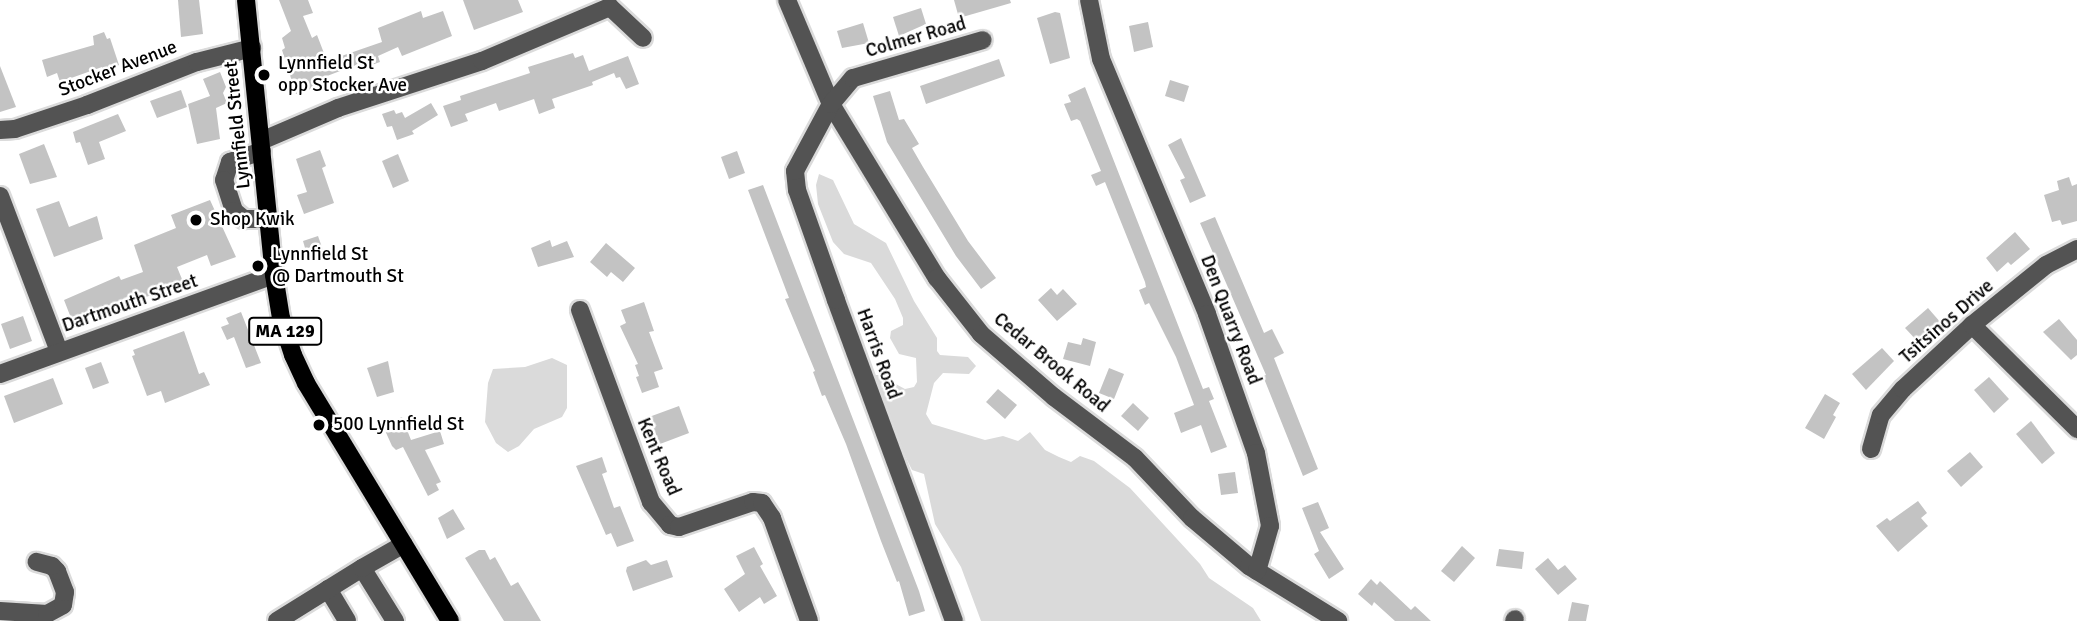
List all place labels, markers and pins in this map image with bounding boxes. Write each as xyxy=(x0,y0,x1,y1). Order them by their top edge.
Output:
place label: Lynnfield St opp Stocker Ave xyxy=(278,53,407,97)
marker: Lynnfield St opp Stocker Ave xyxy=(256,67,272,83)
place label: Shop Kwik xyxy=(210,209,295,231)
marker: Shop Kwik xyxy=(188,212,204,228)
place label: Lynnfield St @ Dartmouth St xyxy=(272,244,404,288)
marker: Lynnfield St @ Dartmouth St xyxy=(250,258,266,274)
place label: 500 Lynnfield St xyxy=(333,414,464,436)
marker: 500 Lynnfield St xyxy=(311,417,327,433)

